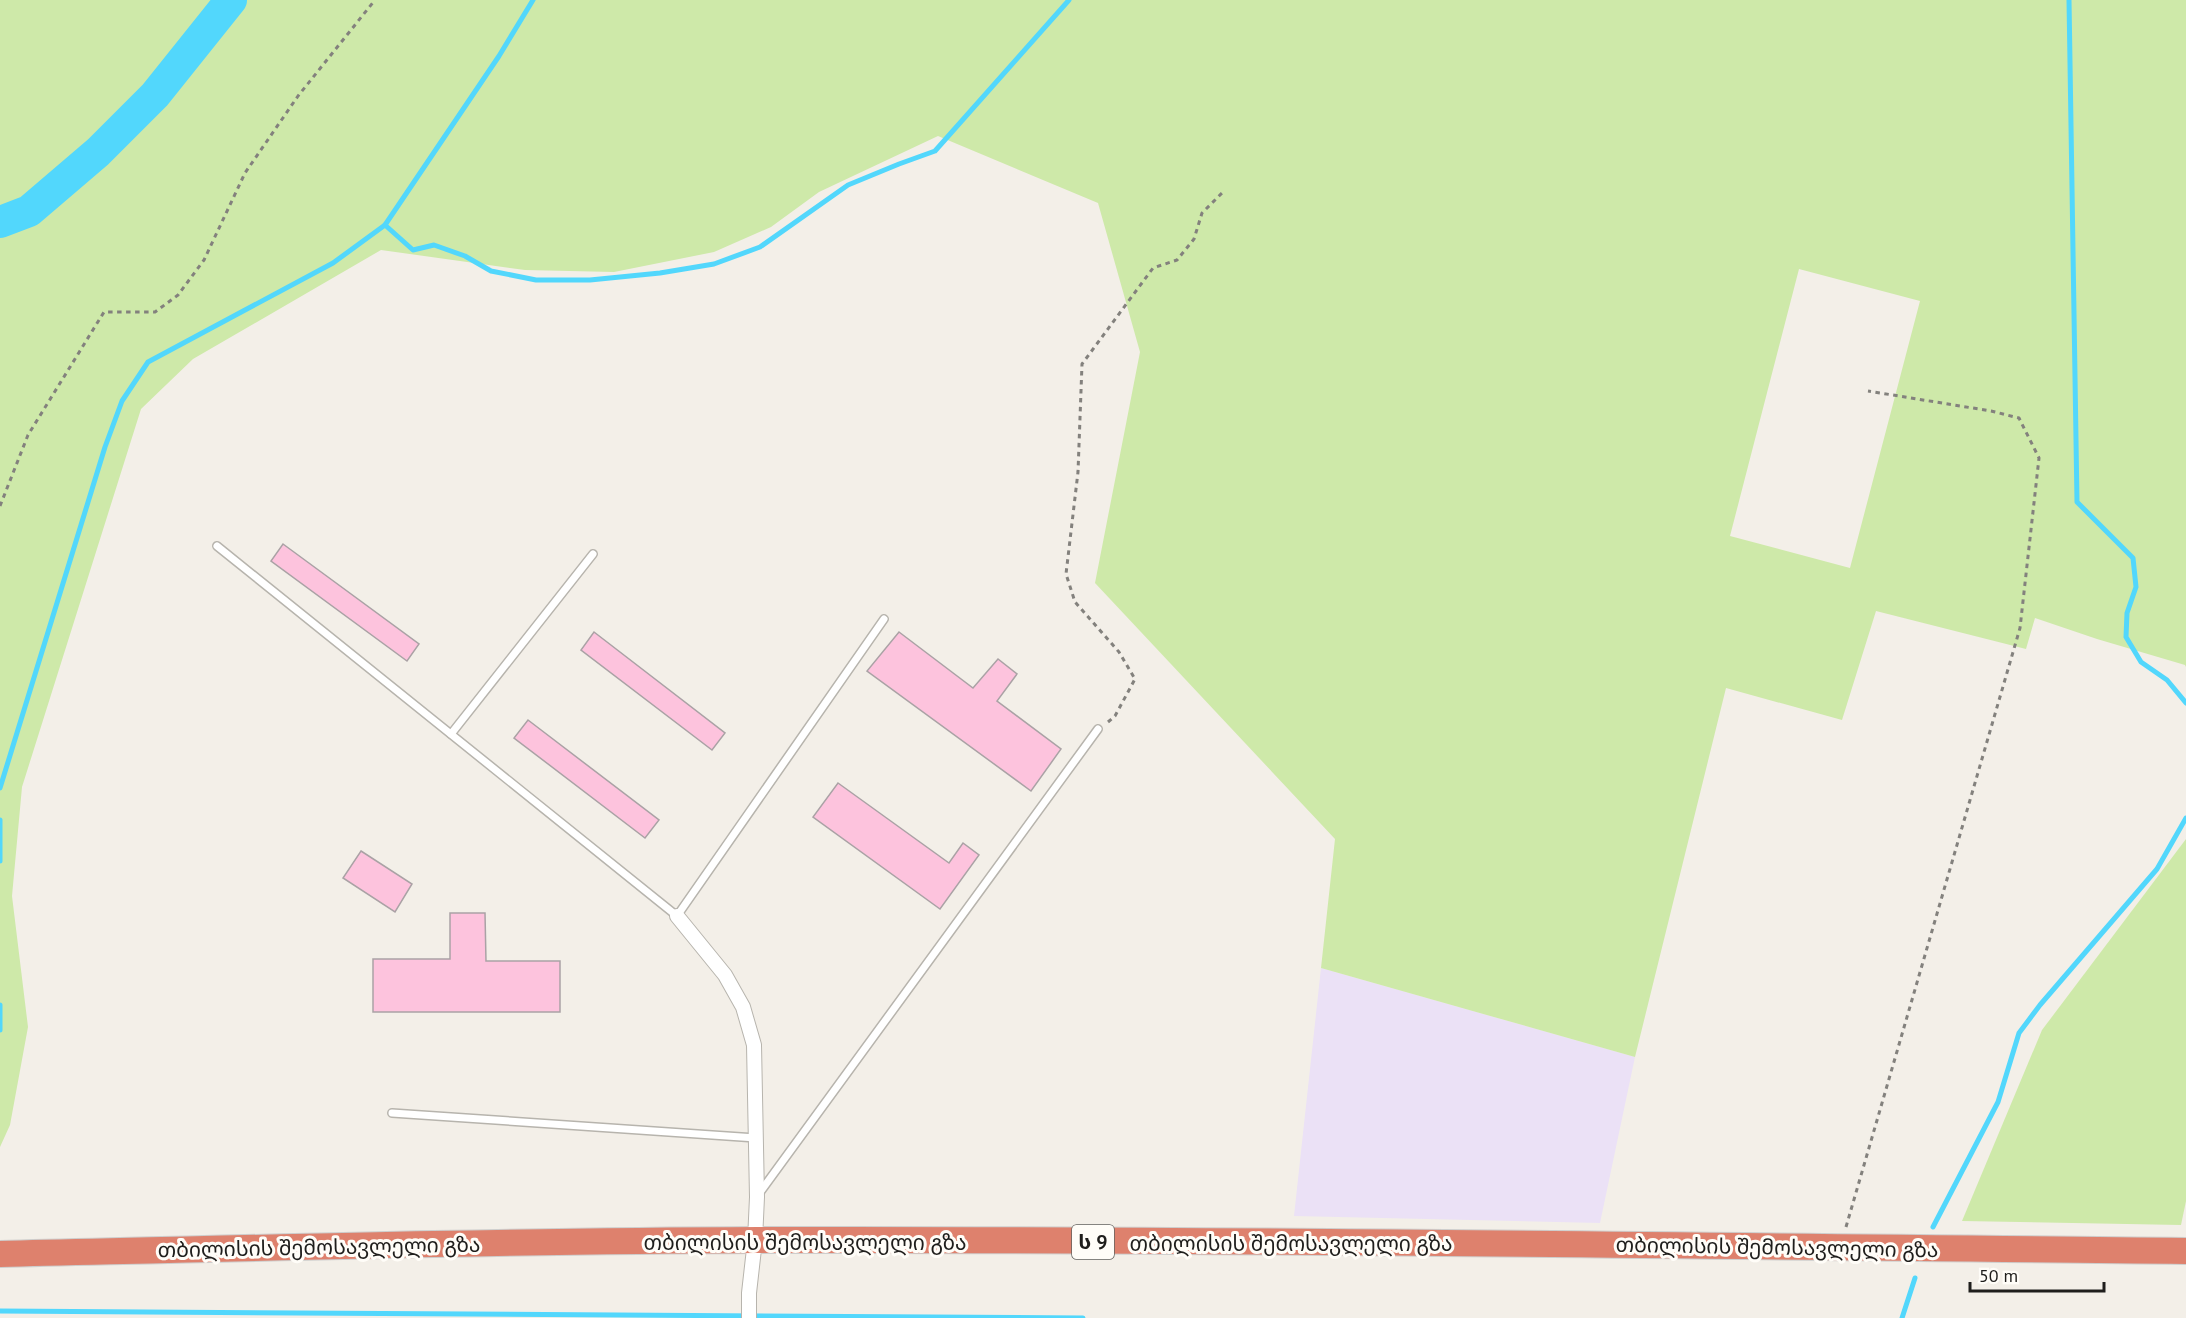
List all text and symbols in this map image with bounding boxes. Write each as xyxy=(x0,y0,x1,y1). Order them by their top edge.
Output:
road number: ს 9 xyxy=(1072,1225,1114,1259)
street label: თბილისის შემოსავლელი გზა xyxy=(644,1229,966,1256)
street label: თბილისის შემოსავლელი გზა xyxy=(1130,1230,1452,1257)
street label: თბილისის შემოსავლელი გზა xyxy=(157,1231,481,1263)
street label: თბილისის შემოსავლელი გზა xyxy=(1615,1231,1939,1263)
scale bar xyxy=(1970,1255,2104,1293)
text: 50 m xyxy=(1979,1264,2018,1287)

